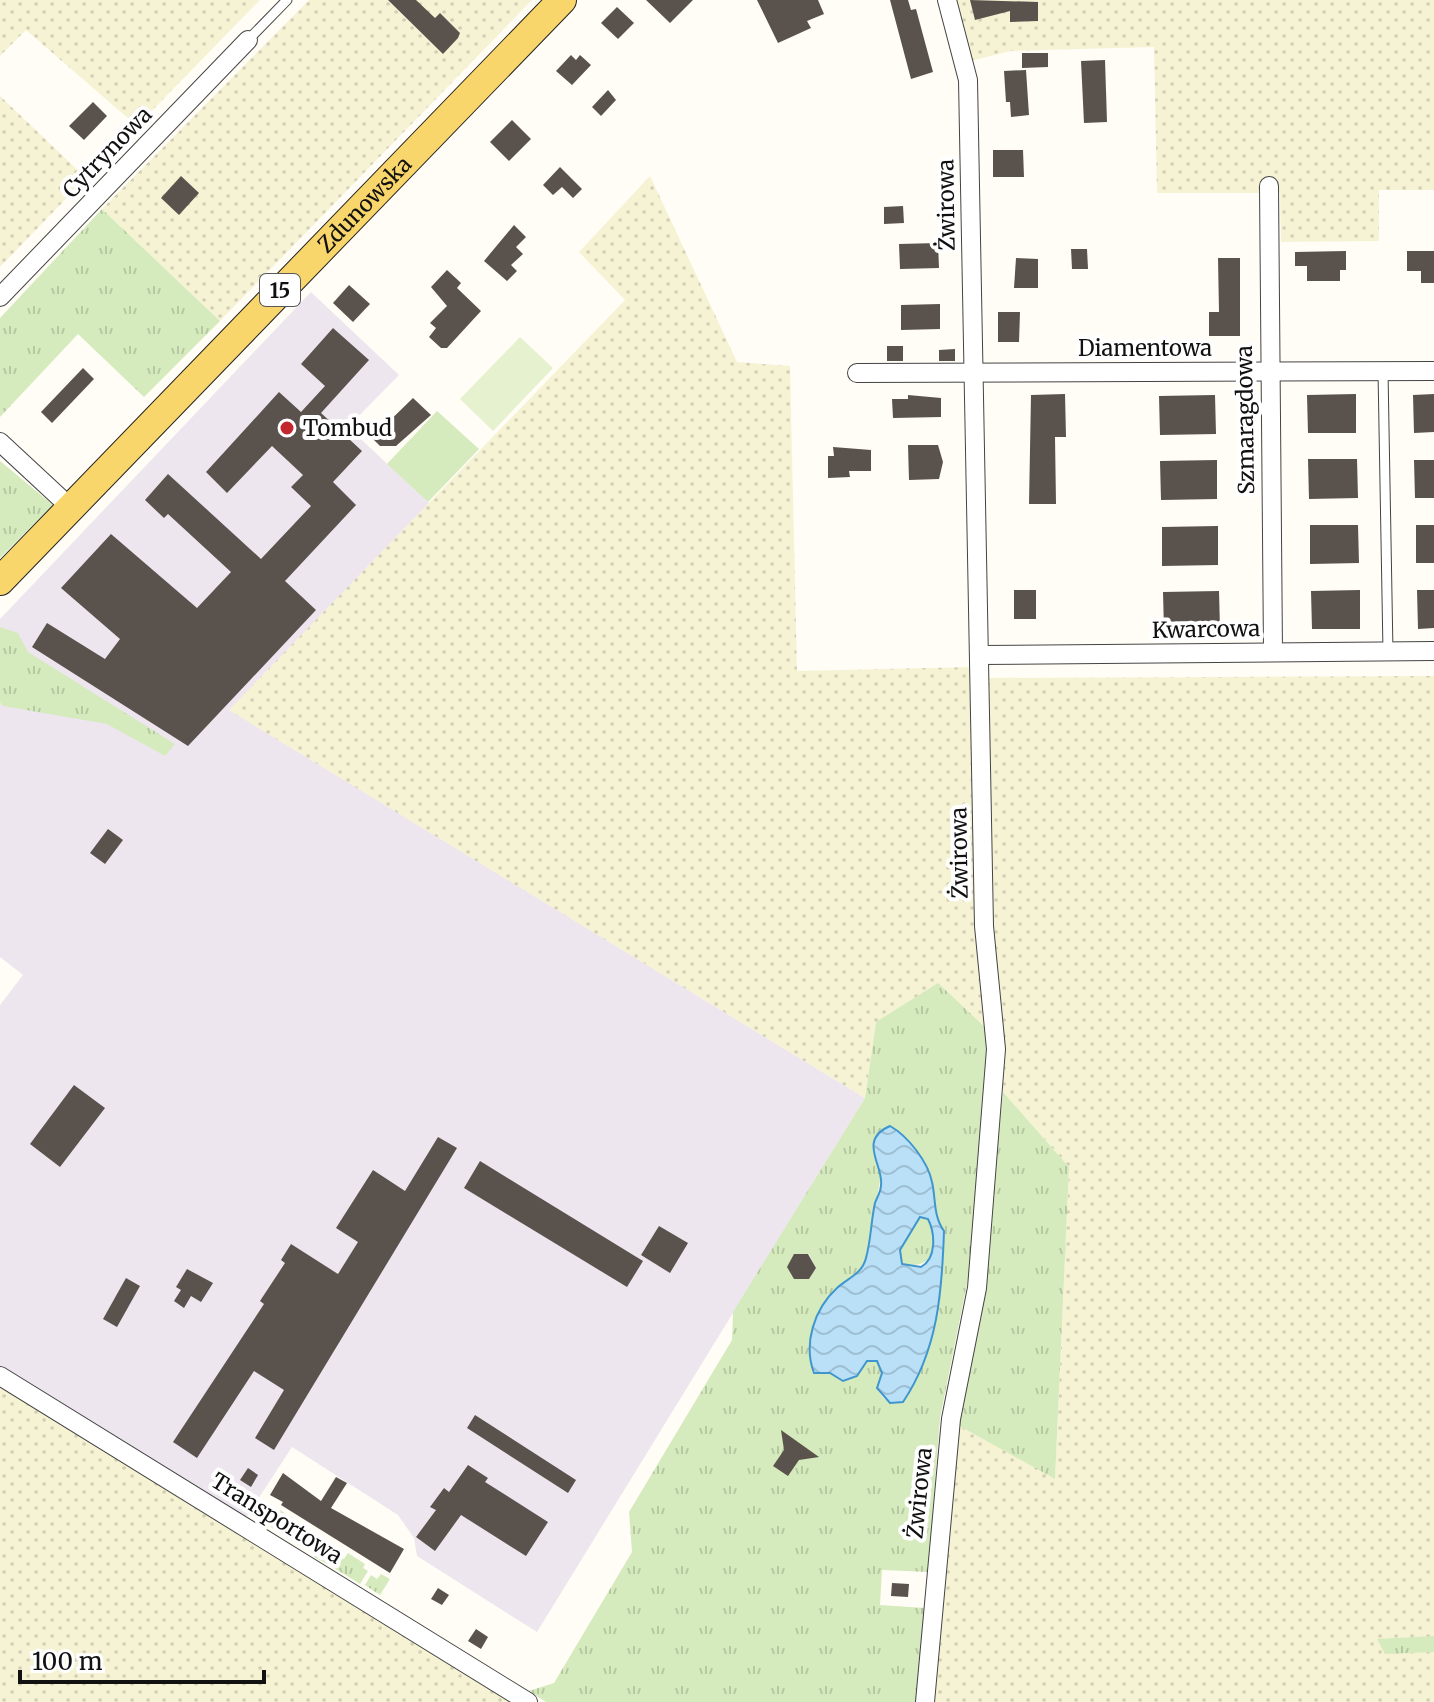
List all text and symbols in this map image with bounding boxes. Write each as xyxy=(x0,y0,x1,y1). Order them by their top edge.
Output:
street label: Cytrynowa xyxy=(56,100,158,204)
street label: Zdunowska xyxy=(311,150,417,258)
street label: Żwirowa xyxy=(931,159,961,251)
road number: 15 xyxy=(260,274,300,306)
street label: Diamentowa xyxy=(1078,334,1212,362)
street label: Szmaragdowa xyxy=(1230,345,1260,495)
place label: Tombud xyxy=(303,414,392,442)
marker: Tombud xyxy=(278,419,296,437)
street label: Kwarcowa xyxy=(1152,614,1261,644)
street label: Żwirowa xyxy=(944,807,974,899)
street label: Żwirowa xyxy=(900,1446,938,1540)
street label: Transportowa xyxy=(206,1466,348,1570)
scale bar xyxy=(20,1634,264,1684)
text: 100 m xyxy=(32,1646,103,1677)

